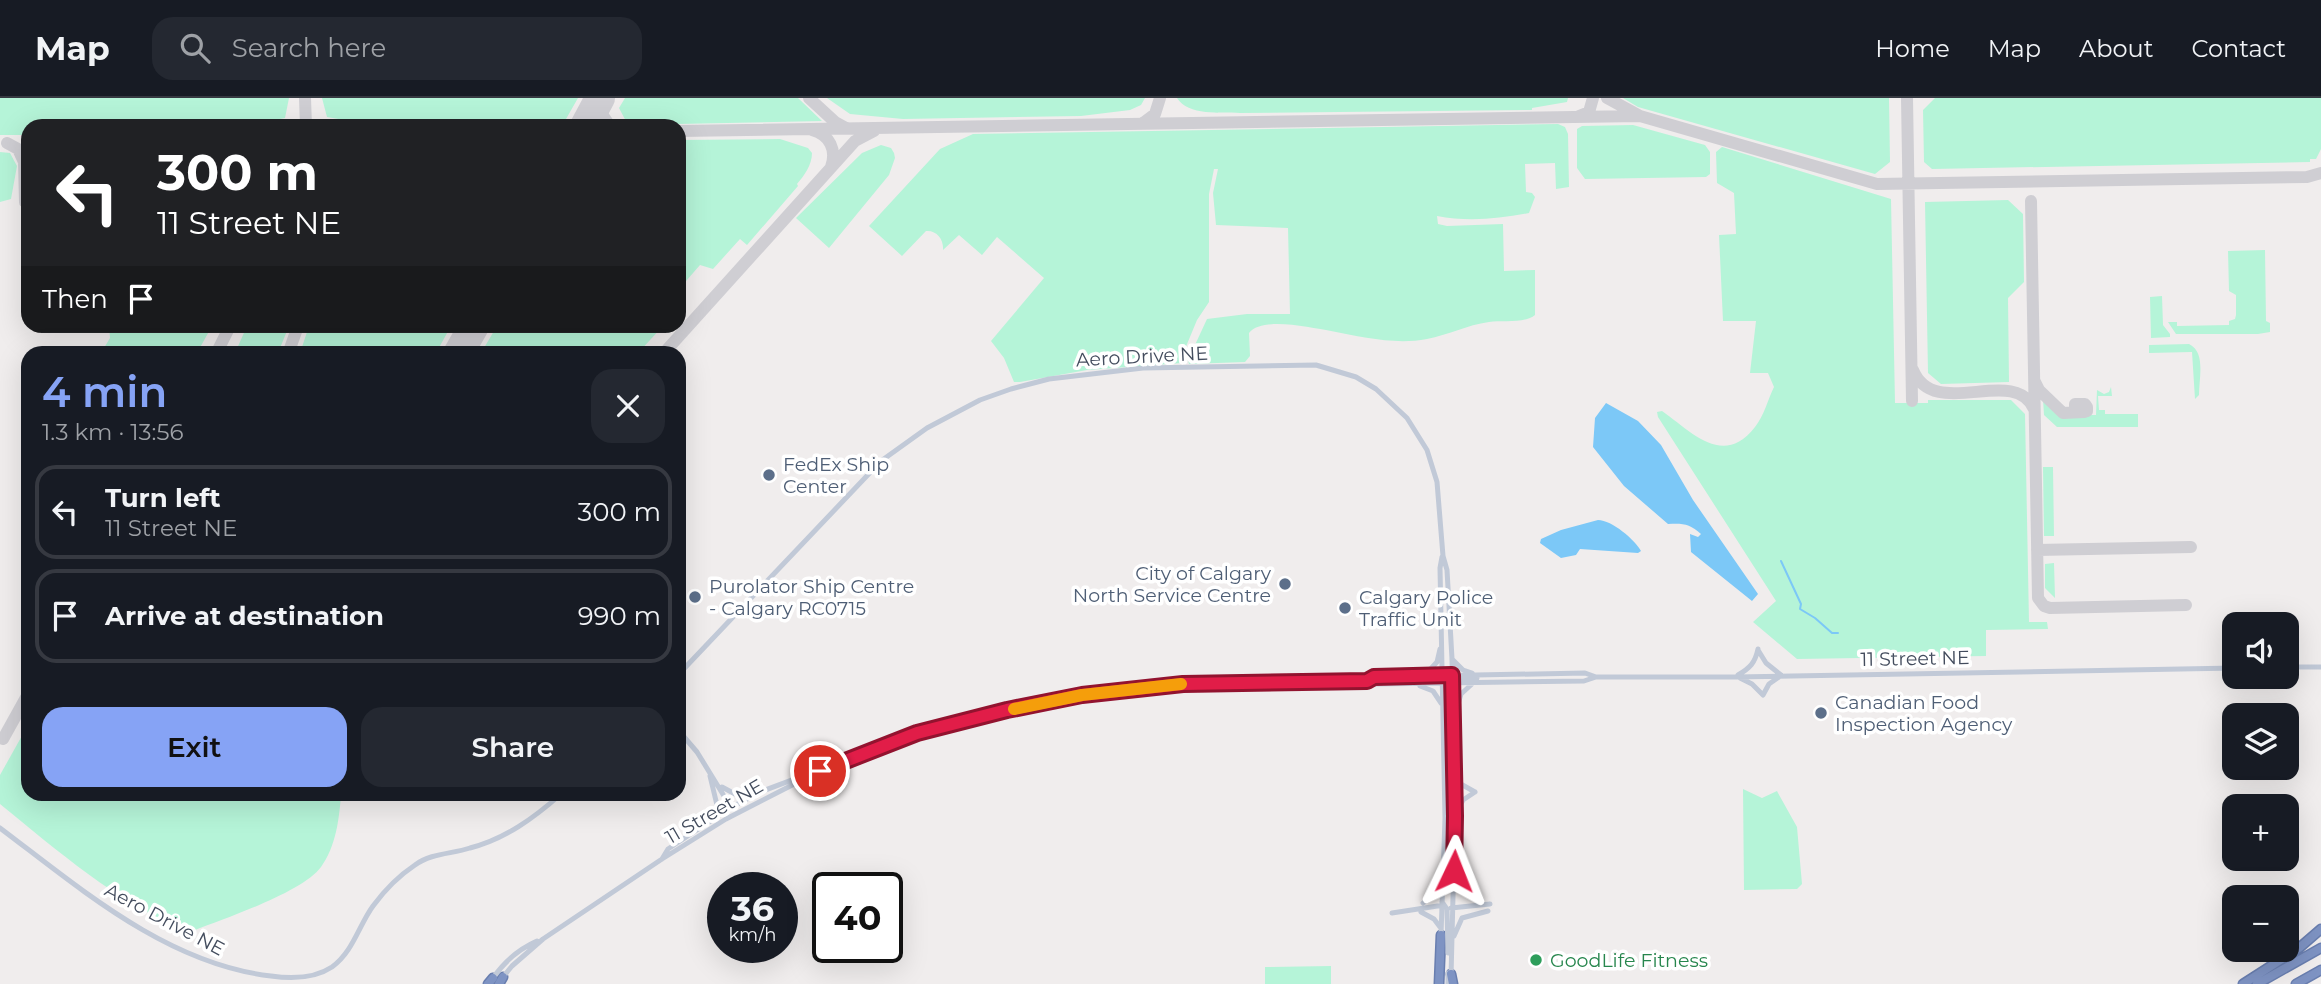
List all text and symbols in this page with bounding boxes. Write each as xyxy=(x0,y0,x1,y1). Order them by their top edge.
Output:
search box xyxy=(152,17,642,80)
text: Map xyxy=(35,28,110,68)
icon: search xyxy=(176,29,214,67)
text: Search here xyxy=(232,32,386,64)
text: Home xyxy=(1875,34,1950,63)
text: Map xyxy=(1988,34,2041,63)
text: About xyxy=(2079,34,2153,63)
text: Contact xyxy=(2191,34,2286,63)
text: 300 m xyxy=(157,143,318,202)
icon: left xyxy=(42,147,133,238)
text: 11 Street NE xyxy=(157,203,341,242)
icon: arrive xyxy=(122,280,160,318)
text: Then xyxy=(42,283,108,315)
street label: Aero Drive NE xyxy=(1075,342,1209,371)
text: 4 min xyxy=(42,366,167,418)
button: close xyxy=(591,369,665,443)
text: 1.3 km · 13:56 xyxy=(42,418,183,446)
place label: FedEx Ship Center xyxy=(783,453,889,498)
marker: FedEx Ship Center xyxy=(761,467,777,483)
text: Turn left xyxy=(105,482,221,514)
icon: left xyxy=(46,493,84,531)
text: 300 m xyxy=(578,496,661,528)
text: 11 Street NE xyxy=(105,514,237,542)
place label: City of Calgary North Service Centre xyxy=(1073,562,1272,607)
place label: Purolator Ship Centre - Calgary RC0715 xyxy=(709,575,914,620)
marker: City of Calgary North Service Centre xyxy=(1277,576,1293,592)
place label: Calgary Police Traffic Unit xyxy=(1359,586,1493,631)
marker: Purolator Ship Centre - Calgary RC0715 xyxy=(687,589,703,605)
icon: arrive xyxy=(46,597,84,635)
text: Arrive at destination xyxy=(105,600,384,632)
text: 990 m xyxy=(578,600,661,632)
marker: Calgary Police Traffic Unit xyxy=(1337,600,1353,616)
map controls xyxy=(2222,612,2299,962)
button: sound xyxy=(2222,612,2299,689)
street label: 11 Street NE xyxy=(1860,646,1970,671)
place label: Canadian Food Inspection Agency xyxy=(1835,691,2013,736)
button: layers xyxy=(2222,703,2299,780)
marker: Canadian Food Inspection Agency xyxy=(1813,705,1829,721)
button: Exit xyxy=(42,707,347,787)
button: Share xyxy=(361,707,665,787)
pin xyxy=(790,741,850,801)
icon: arrive xyxy=(801,752,839,790)
street label: 11 Street NE xyxy=(661,774,767,849)
button: + xyxy=(2222,794,2299,871)
position arrow xyxy=(1417,834,1491,908)
speed limit sign: 40 xyxy=(812,872,903,963)
street label: Aero Drive NE xyxy=(101,878,229,961)
button: − xyxy=(2222,885,2299,962)
text: 36 xyxy=(731,887,774,930)
text: km/h xyxy=(728,924,777,946)
place label: GoodLife Fitness xyxy=(1550,949,1708,972)
marker: GoodLife Fitness xyxy=(1528,952,1544,968)

